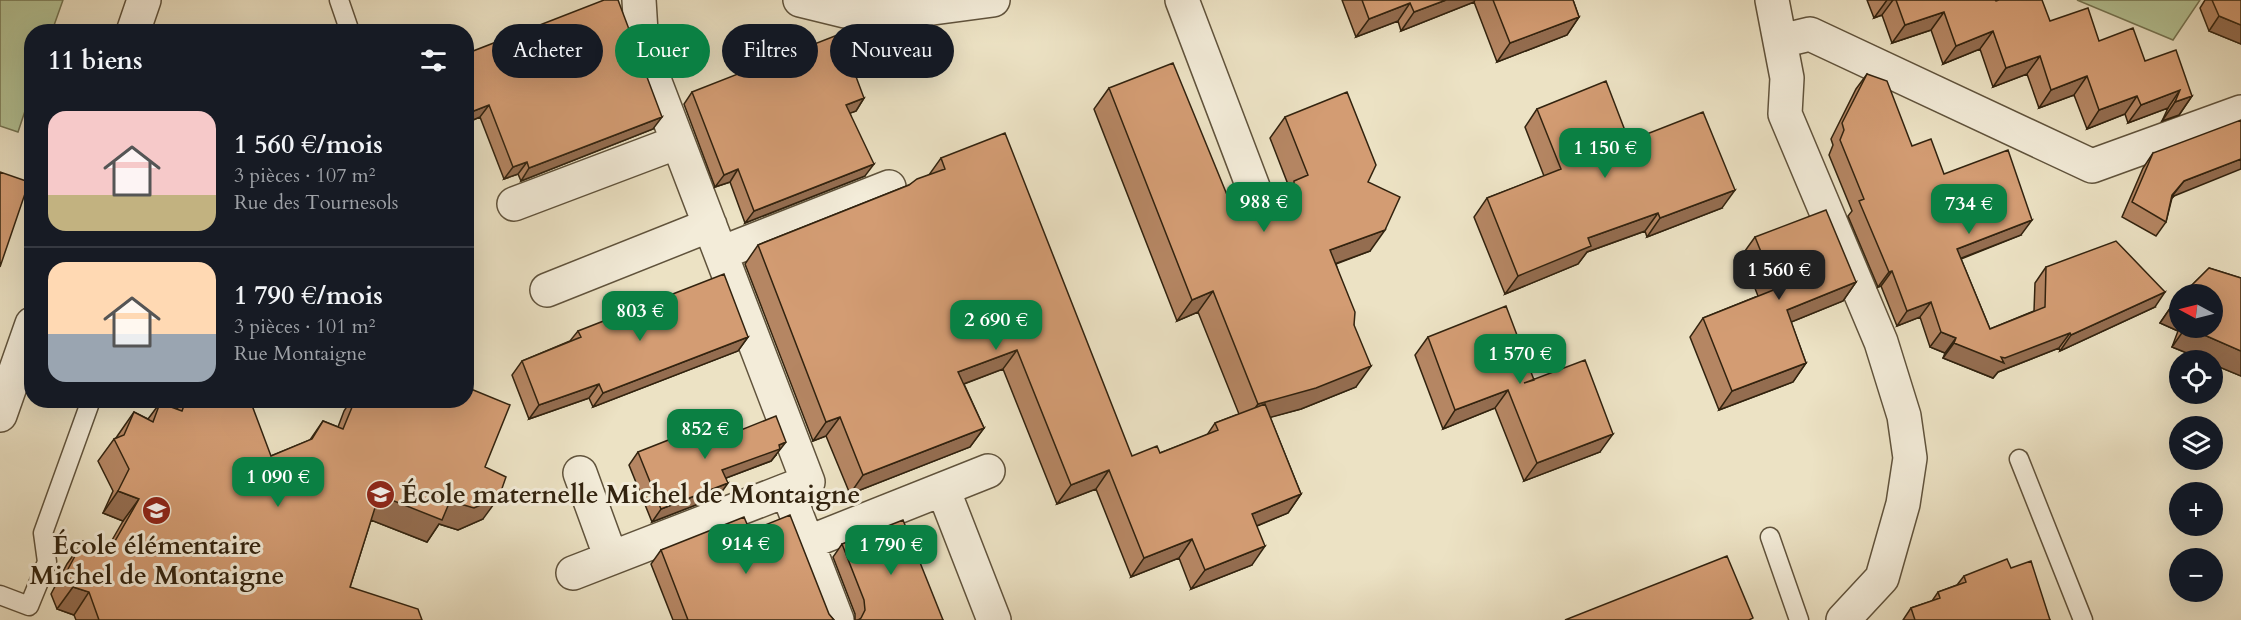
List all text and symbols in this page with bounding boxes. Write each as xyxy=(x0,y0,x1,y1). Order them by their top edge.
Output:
chip: Acheter xyxy=(492,24,603,78)
chip: Louer xyxy=(615,24,710,78)
chip: Filtres xyxy=(722,24,818,78)
chip: Nouveau xyxy=(830,24,954,78)
text: 11 biens xyxy=(48,43,143,78)
icon: filters xyxy=(417,44,450,77)
text: 1 560 €/mois xyxy=(234,127,383,162)
pin: 1 150 € xyxy=(1550,128,1660,179)
text: 1 150 € xyxy=(1573,134,1637,161)
icon: home xyxy=(96,135,168,207)
text: 3 pièces · 107 m² xyxy=(234,162,375,189)
pin: 988 € xyxy=(1222,182,1306,233)
pin: 734 € xyxy=(1927,184,2011,235)
text: 988 € xyxy=(1240,188,1288,215)
text: Rue des Tournesols xyxy=(234,189,399,216)
text: 734 € xyxy=(1945,190,1993,217)
pin: 1 560 € xyxy=(1724,250,1834,301)
text: 1 560 € xyxy=(1747,256,1811,283)
text: 1 790 €/mois xyxy=(234,278,383,313)
north arrow xyxy=(2169,284,2223,338)
map controls xyxy=(2169,284,2223,602)
icon: home xyxy=(96,286,168,358)
pin: 803 € xyxy=(598,291,682,342)
text: 803 € xyxy=(616,297,664,324)
pin: 2 690 € xyxy=(941,300,1051,351)
text: 2 690 € xyxy=(964,306,1028,333)
text: 3 pièces · 101 m² xyxy=(234,313,375,340)
pin: 1 570 € xyxy=(1465,334,1575,385)
text: Rue Montaigne xyxy=(234,340,367,367)
text: 1 570 € xyxy=(1488,340,1552,367)
button: locate xyxy=(2169,350,2223,404)
pin: 852 € xyxy=(663,409,747,460)
text: 852 € xyxy=(681,415,729,442)
button: layers xyxy=(2169,416,2223,470)
pin: 1 090 € xyxy=(223,457,333,508)
text: 1 090 € xyxy=(246,463,310,490)
place label: École maternelle Michel de Montaigne xyxy=(401,477,860,512)
school or university icon: École maternelle Michel de Montaigne xyxy=(364,478,396,510)
button: + xyxy=(2169,482,2223,536)
school or university icon: École élémentaire Michel de Montaigne xyxy=(141,495,173,527)
pin: 914 € xyxy=(704,524,788,575)
pin: 1 790 € xyxy=(836,525,946,576)
place label: École élémentaire Michel de Montaigne xyxy=(30,528,284,593)
text: 914 € xyxy=(722,530,770,557)
text: 1 790 € xyxy=(859,531,923,558)
button: − xyxy=(2169,548,2223,602)

